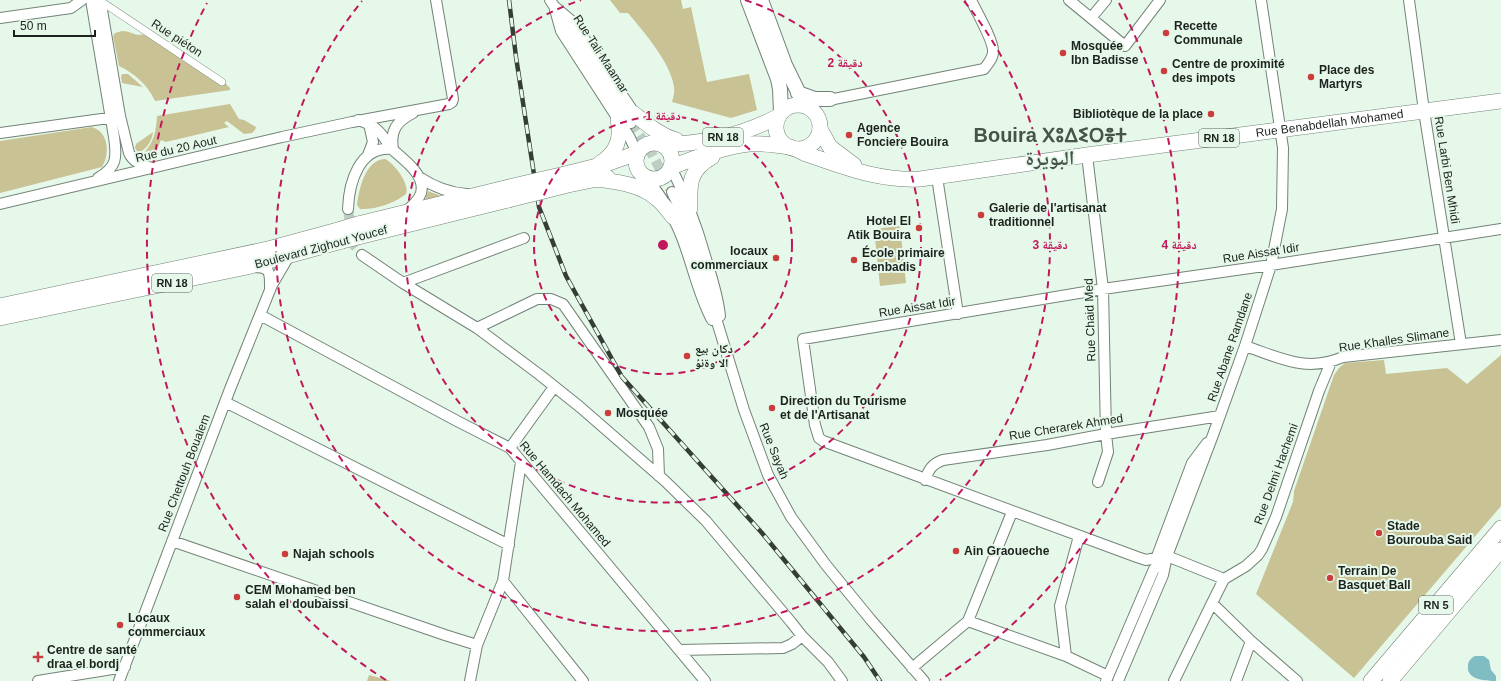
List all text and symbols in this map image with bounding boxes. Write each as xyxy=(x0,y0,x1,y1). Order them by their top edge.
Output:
scale bar xyxy=(14,12,95,38)
street label: Rue Tali Maamar xyxy=(570,12,632,96)
street label: Rue piéton xyxy=(149,16,205,60)
text: 50 m xyxy=(20,19,47,33)
place label: Recette Communale xyxy=(1174,19,1243,47)
marker: Recette Communale xyxy=(1161,28,1171,38)
place label: Mosquée Ibn Badisse xyxy=(1071,39,1139,67)
marker: Mosquée Ibn Badisse xyxy=(1058,48,1068,58)
text: 2 دقيقة xyxy=(827,56,863,70)
place label: Centre de proximité des impots xyxy=(1172,57,1285,85)
place label: Place des Martyrs xyxy=(1319,63,1375,91)
marker: Centre de proximité des impots xyxy=(1159,66,1169,76)
marker: Place des Martyrs xyxy=(1306,72,1316,82)
place label: Bibliotèque de la place xyxy=(1073,107,1203,121)
street label: Rue Benabdellah Mohamed xyxy=(1255,107,1404,140)
text: 1 دقيقة xyxy=(645,109,681,123)
marker: Bibliotèque de la place xyxy=(1206,109,1216,119)
street label: Rue Larbi Ben Mhidi xyxy=(1432,115,1462,225)
place label: Agence Fonciere Bouira xyxy=(857,121,949,149)
district label: Bouira ⵝⵓⵠⵉⵔⴻⵜ البويرة xyxy=(973,124,1127,170)
road number: RN 18 xyxy=(703,128,743,146)
road number: RN 18 xyxy=(1199,129,1239,147)
marker: Agence Fonciere Bouira xyxy=(844,130,854,140)
street label: Rue du 20 Aout xyxy=(134,133,219,165)
place label: Galerie de l'artisanat traditionnel xyxy=(989,201,1107,229)
marker: Galerie de l'artisanat traditionnel xyxy=(976,210,986,220)
place label: Hotel El Atik Bouira xyxy=(847,214,911,242)
street label: Boulevard Zighout Youcef xyxy=(253,222,390,271)
marker: Hotel El Atik Bouira xyxy=(914,223,924,233)
centre of rings xyxy=(656,238,670,252)
text: 3 دقيقة xyxy=(1032,238,1068,252)
text: 4 دقيقة xyxy=(1161,238,1197,252)
street label: Rue Aissat Idir xyxy=(1222,240,1300,266)
place label: locaux commerciaux xyxy=(691,244,768,272)
place label: École primaire Benbadis xyxy=(862,245,945,274)
marker: locaux commerciaux xyxy=(771,253,781,263)
marker: École primaire Benbadis xyxy=(849,255,859,265)
road number: RN 18 xyxy=(152,274,192,292)
street label: Rue Chaid Med xyxy=(1082,278,1098,362)
street label: Rue Abane Ramdane xyxy=(1205,290,1255,404)
street label: Rue Aissat Idir xyxy=(878,294,956,320)
street label: Rue Khalles Slimane xyxy=(1338,325,1450,355)
place label: دكان بيع الا وةنؤ xyxy=(695,342,733,370)
marker: دكان بيع الا وةنؤ xyxy=(682,351,692,361)
place label: Direction du Tourisme et de l'Artisanat xyxy=(780,394,907,422)
marker: Direction du Tourisme et de l'Artisanat xyxy=(767,403,777,413)
place label: Mosquée xyxy=(616,406,668,420)
marker: Mosquée xyxy=(603,408,613,418)
street label: Rue Cherarek Ahmed xyxy=(1008,411,1124,443)
street label: Rue Chettouh Boualem xyxy=(155,412,213,534)
street label: Rue Sayah xyxy=(756,421,792,481)
street label: Rue Delmi Hachemi xyxy=(1251,421,1301,527)
street label: Rue Hamdach Mohamed xyxy=(517,438,613,550)
place label: Stade Bourouba Said xyxy=(1387,519,1472,547)
marker: Stade Bourouba Said xyxy=(1374,528,1384,538)
place label: Ain Graoueche xyxy=(964,544,1050,558)
marker: Ain Graoueche xyxy=(951,546,961,556)
place label: Najah schools xyxy=(293,547,375,561)
marker: Najah schools xyxy=(280,549,290,559)
place label: Terrain De Basquet Ball xyxy=(1338,564,1411,592)
marker: Terrain De Basquet Ball xyxy=(1325,573,1335,583)
place label: CEM Mohamed ben salah el doubaissi xyxy=(245,583,356,611)
marker: CEM Mohamed ben salah el doubaissi xyxy=(232,592,242,602)
road number: RN 5 xyxy=(1419,596,1453,614)
place label: Locaux commerciaux xyxy=(128,611,206,639)
marker: Locaux commerciaux xyxy=(115,620,125,630)
place label: Centre de santé draa el bordj xyxy=(47,643,137,671)
marker: Centre de santé draa el bordj xyxy=(32,651,44,663)

